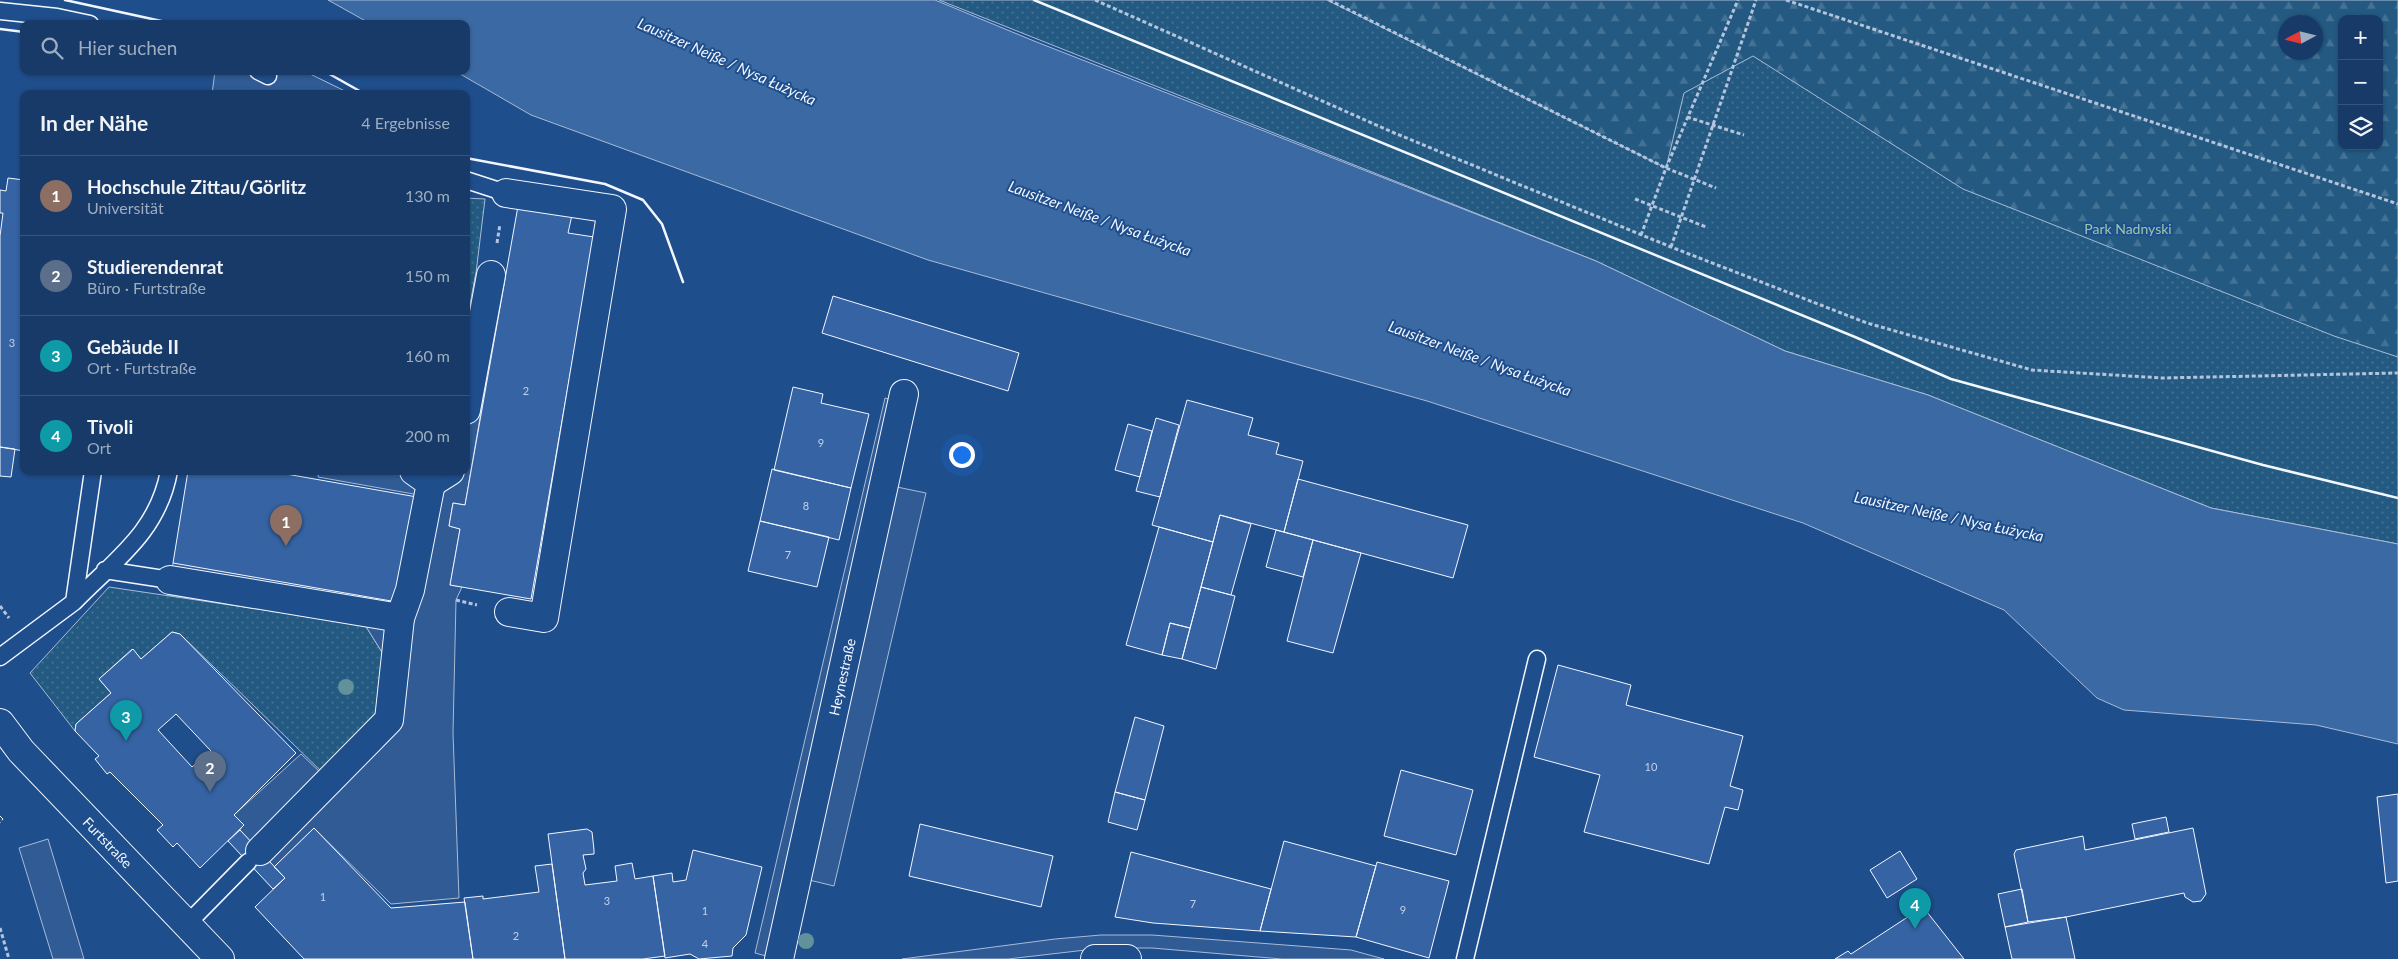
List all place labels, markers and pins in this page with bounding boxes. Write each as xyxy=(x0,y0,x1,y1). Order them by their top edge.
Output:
pin: 1 xyxy=(270,505,302,546)
pin: 3 xyxy=(110,700,142,741)
pin: 2 xyxy=(194,751,226,792)
pin: 4 xyxy=(1899,888,1931,929)

